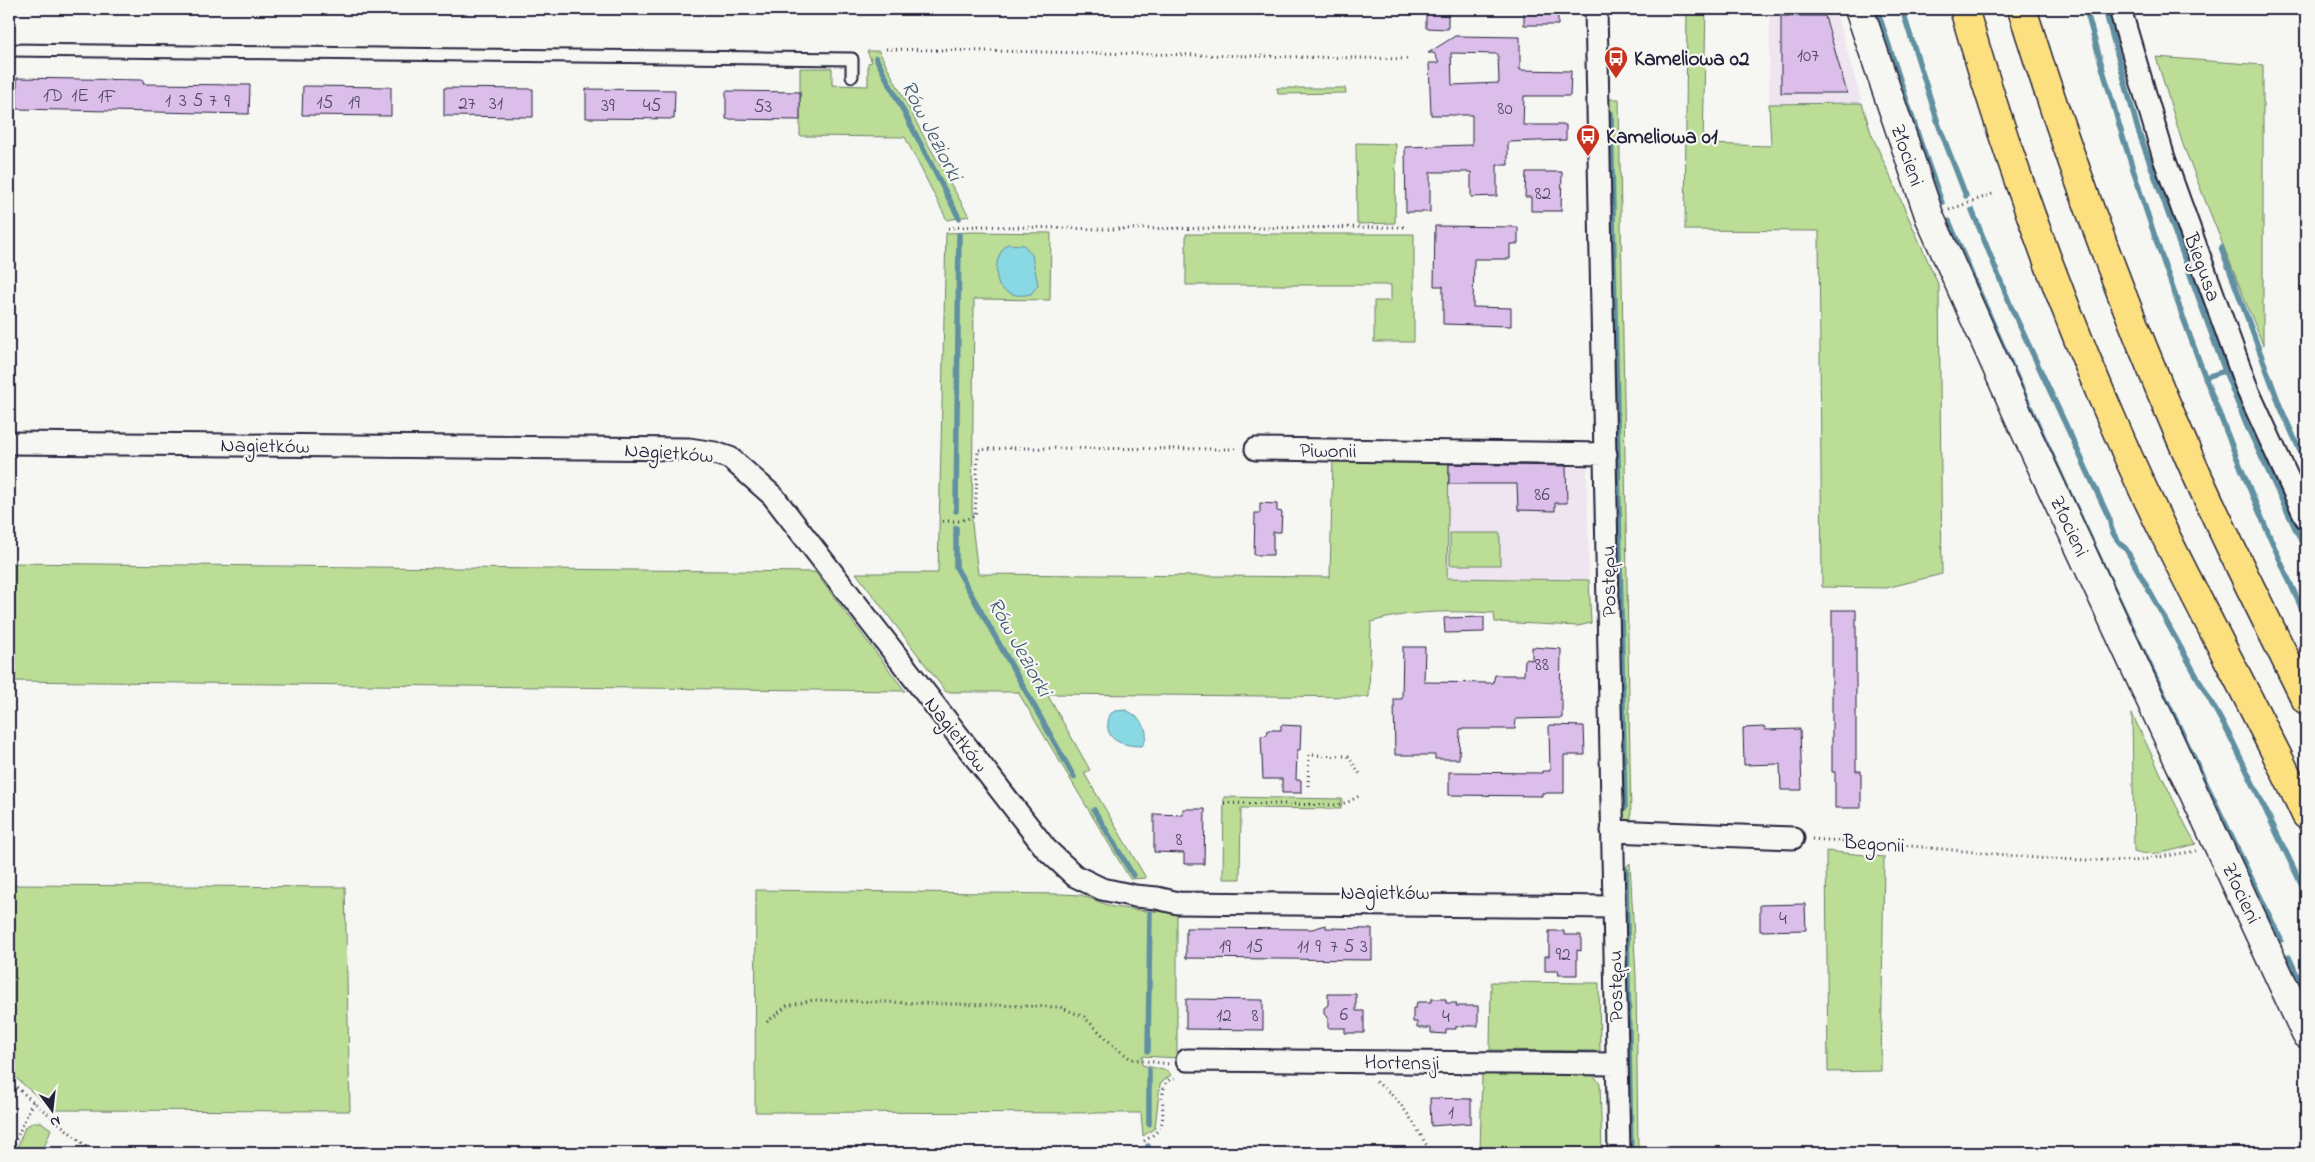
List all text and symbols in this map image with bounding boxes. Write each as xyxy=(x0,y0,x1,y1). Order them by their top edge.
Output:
house number: 107 xyxy=(1797,43,1819,70)
bus stop icon: Kameliowa 02 xyxy=(1603,45,1629,79)
place label: Kameliowa 02 xyxy=(1634,45,1750,75)
water label: Rów Jeziorki xyxy=(891,75,970,189)
house number: 1D xyxy=(43,83,63,110)
house number: 1E xyxy=(71,83,89,110)
house number: 1F xyxy=(98,84,116,111)
house number: 1 xyxy=(165,88,171,115)
house number: 3 xyxy=(179,88,187,115)
house number: 5 xyxy=(193,88,204,115)
house number: 7 xyxy=(209,88,217,115)
house number: 9 xyxy=(224,89,230,116)
house number: 15 xyxy=(317,90,334,117)
house number: 19 xyxy=(348,90,360,117)
house number: 27 xyxy=(458,91,476,118)
house number: 31 xyxy=(489,91,503,118)
house number: 39 xyxy=(601,93,615,120)
house number: 45 xyxy=(643,93,661,120)
house number: 53 xyxy=(754,94,773,121)
house number: 80 xyxy=(1497,96,1513,123)
street label: Złocieni xyxy=(1881,120,1931,191)
bus stop icon: Kameliowa 01 xyxy=(1575,123,1601,157)
place label: Kameliowa 01 xyxy=(1606,123,1718,153)
house number: 82 xyxy=(1535,181,1551,208)
street label: Biegusa xyxy=(2173,228,2227,307)
street label: Nagietków xyxy=(220,431,310,465)
street label: Nagietków xyxy=(623,436,714,474)
street label: Piwonii xyxy=(1299,437,1357,467)
house number: 86 xyxy=(1534,482,1550,509)
street label: Złocieni xyxy=(2041,491,2095,562)
street label: Postępu xyxy=(1594,544,1626,617)
water label: Rów Jeziorki xyxy=(978,592,1060,705)
house number: 88 xyxy=(1535,652,1549,679)
street label: Nagietków xyxy=(915,691,995,781)
house number: 8 xyxy=(1175,827,1183,854)
street label: Begonii xyxy=(1841,828,1906,864)
street label: Złocieni xyxy=(2213,858,2267,929)
street label: Nagietków xyxy=(1340,879,1430,911)
house number: 4 xyxy=(1779,906,1787,933)
house number: 19 xyxy=(1219,934,1231,961)
house number: 15 xyxy=(1247,934,1264,961)
house number: 11 xyxy=(1297,934,1309,961)
house number: 9 xyxy=(1315,934,1321,961)
house number: 7 xyxy=(1330,934,1338,961)
house number: 5 xyxy=(1344,934,1355,961)
house number: 3 xyxy=(1360,934,1368,961)
house number: 92 xyxy=(1555,942,1571,969)
street label: Postępu xyxy=(1601,949,1633,1022)
house number: 6 xyxy=(1340,1002,1348,1029)
house number: 12 xyxy=(1216,1003,1232,1030)
house number: 8 xyxy=(1251,1003,1259,1030)
house number: 4 xyxy=(1442,1004,1450,1031)
street label: Hortensji xyxy=(1364,1048,1440,1080)
north arrow xyxy=(28,1084,78,1134)
house number: 1 xyxy=(1448,1100,1454,1127)
text: N xyxy=(48,1110,62,1132)

